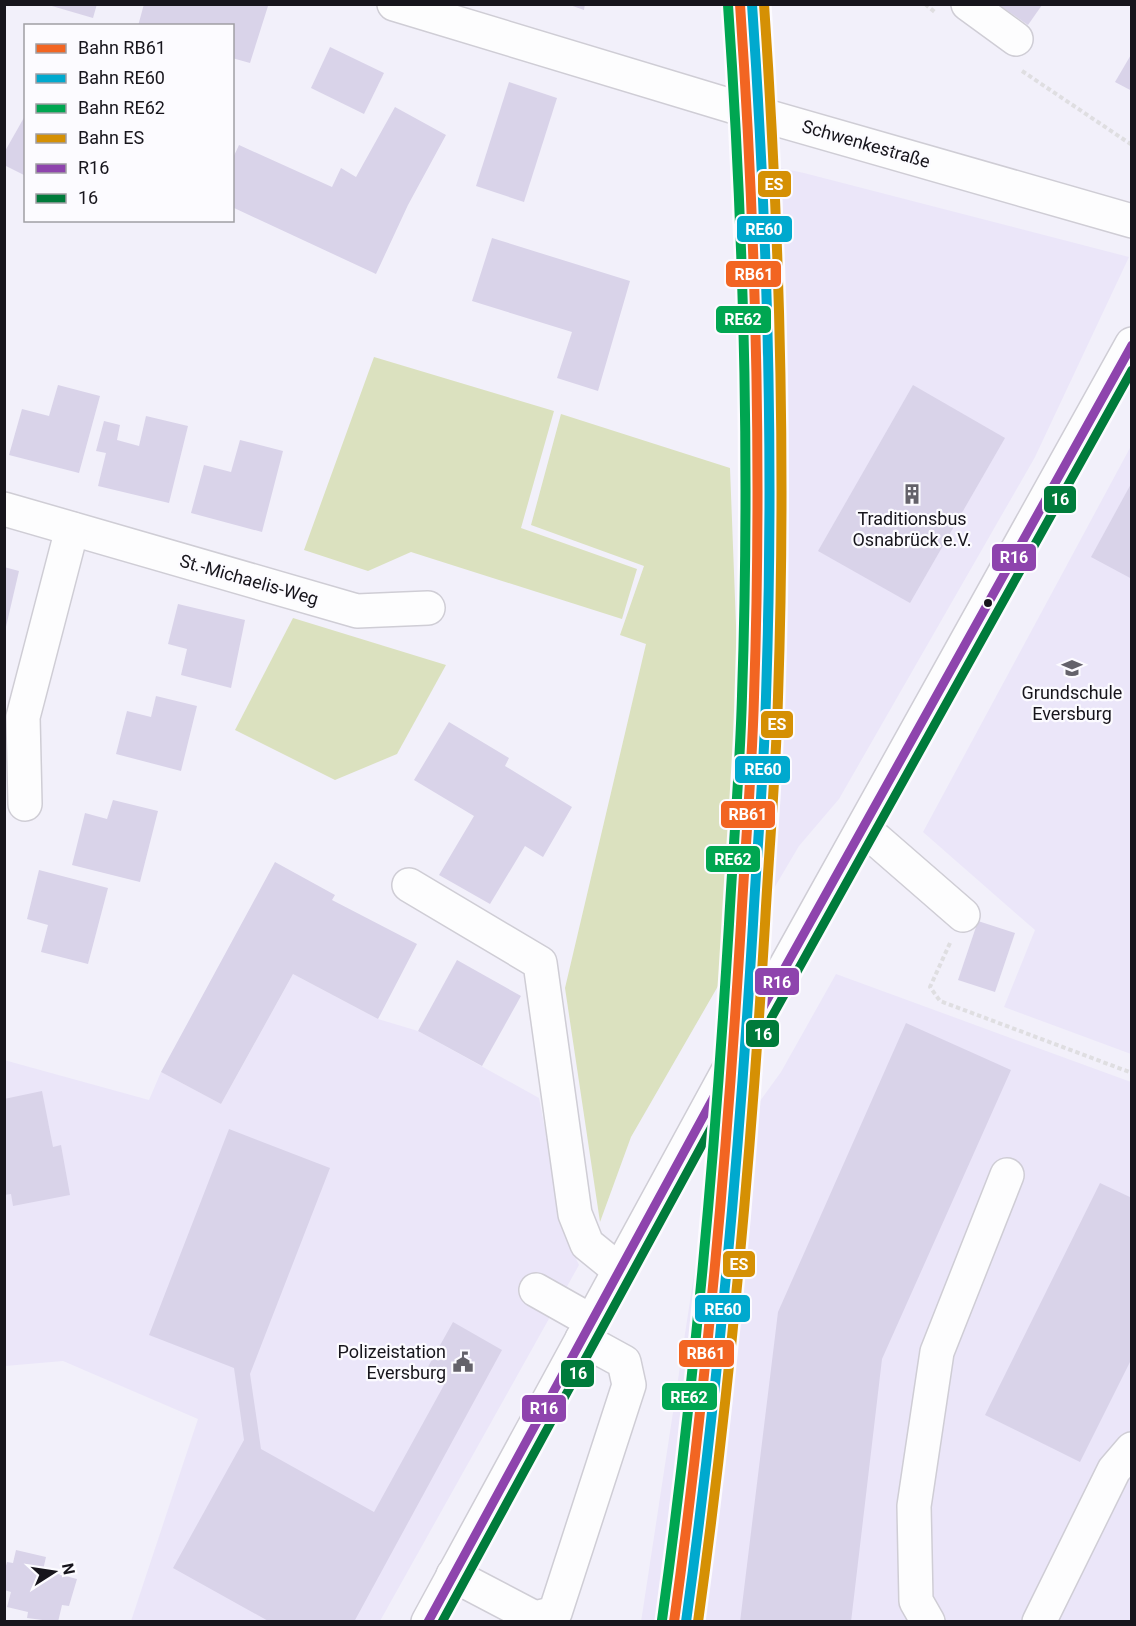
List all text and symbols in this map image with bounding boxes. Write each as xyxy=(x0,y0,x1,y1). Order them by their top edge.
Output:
legend xyxy=(24,24,234,222)
text: Bahn RB61 xyxy=(78,37,166,58)
text: Bahn RE60 xyxy=(78,67,165,88)
text: Bahn RE62 xyxy=(78,97,165,118)
street label: Schwenkestraße xyxy=(800,115,933,172)
text: Bahn ES xyxy=(78,127,145,148)
text: R16 xyxy=(78,157,109,178)
line badge: ES xyxy=(757,170,792,198)
text: ES xyxy=(765,175,784,194)
text: 16 xyxy=(78,187,98,208)
line badge: RE60 xyxy=(736,215,793,243)
text: RE60 xyxy=(745,220,783,239)
line badge: RB61 xyxy=(725,260,782,288)
text: RB61 xyxy=(735,265,773,284)
line badge: RE62 xyxy=(715,305,772,334)
text: RE62 xyxy=(724,310,762,329)
building icon: Traditionsbus Osnabrück e.V. xyxy=(900,482,924,506)
line badge: 16 xyxy=(1043,485,1077,514)
text: 16 xyxy=(1051,490,1069,509)
place label: Traditionsbus Osnabrück e.V. xyxy=(852,508,972,550)
line badge: R16 xyxy=(991,543,1037,572)
text: R16 xyxy=(1000,548,1028,567)
street label: St.-Michaelis-Weg xyxy=(177,550,321,609)
unlabelled marker xyxy=(982,597,994,609)
school or university icon: Grundschule Eversburg xyxy=(1060,656,1084,680)
place label: Grundschule Eversburg xyxy=(1022,682,1122,724)
line badge: ES xyxy=(760,710,794,739)
text: ES xyxy=(768,715,787,734)
line badge: RE60 xyxy=(734,755,791,784)
text: RE60 xyxy=(744,760,782,779)
line badge: RB61 xyxy=(720,800,776,829)
text: RB61 xyxy=(729,805,767,824)
line badge: RE62 xyxy=(705,845,761,873)
text: RE62 xyxy=(714,850,752,869)
line badge: R16 xyxy=(754,967,800,996)
text: R16 xyxy=(763,973,791,992)
line badge: 16 xyxy=(745,1019,780,1048)
text: 16 xyxy=(754,1025,772,1044)
line badge: ES xyxy=(722,1250,756,1278)
text: ES xyxy=(730,1255,749,1274)
line badge: RE60 xyxy=(694,1294,751,1323)
text: RE60 xyxy=(704,1300,742,1319)
line badge: RB61 xyxy=(678,1339,735,1368)
place label: Polizeistation Eversburg xyxy=(338,1341,446,1383)
text: RB61 xyxy=(687,1344,725,1363)
public building icon: Polizeistation Eversburg xyxy=(451,1350,475,1374)
line badge: 16 xyxy=(560,1359,595,1388)
text: 16 xyxy=(569,1364,587,1383)
line badge: RE62 xyxy=(661,1382,718,1411)
text: RE62 xyxy=(670,1388,708,1407)
line badge: R16 xyxy=(521,1394,567,1423)
text: R16 xyxy=(530,1399,558,1418)
north arrow xyxy=(24,1542,84,1602)
text: N xyxy=(58,1561,79,1576)

